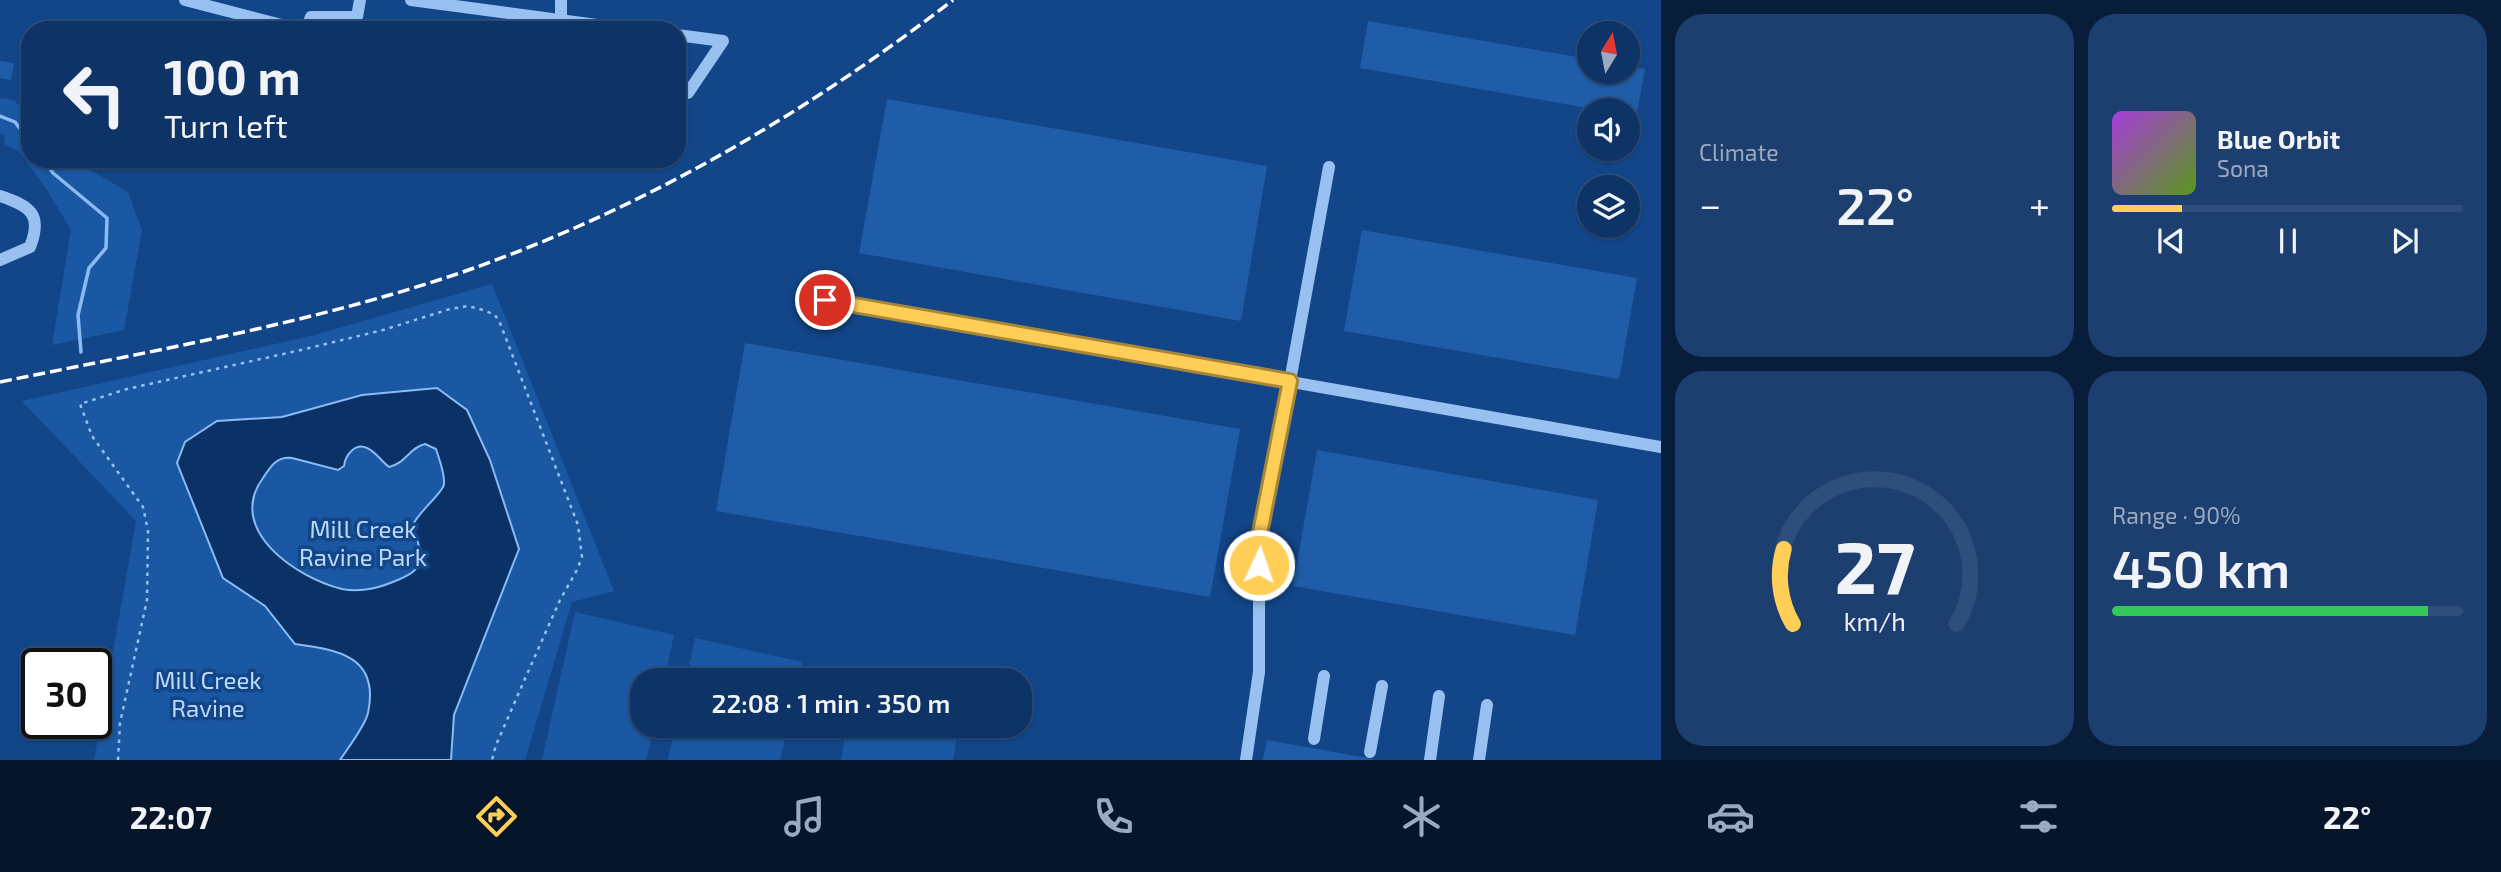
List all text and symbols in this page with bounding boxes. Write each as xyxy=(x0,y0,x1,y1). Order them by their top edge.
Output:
north arrow xyxy=(1577,21,1640,84)
map controls xyxy=(1577,21,1640,238)
text: 100 m xyxy=(164,46,301,105)
icon: left xyxy=(49,49,140,140)
button: sound xyxy=(1577,98,1640,161)
text: Turn left xyxy=(164,106,288,144)
text: Blue Orbit xyxy=(2217,123,2340,154)
text: Climate xyxy=(1699,138,1779,166)
text: Sona xyxy=(2217,154,2269,182)
text: 22° xyxy=(1836,173,1914,235)
button: layers xyxy=(1577,175,1640,238)
text: − xyxy=(1699,181,1721,227)
text: + xyxy=(2029,181,2050,227)
icon: previous xyxy=(2152,222,2190,260)
icon: pause xyxy=(2269,222,2307,260)
icon: next xyxy=(2386,222,2424,260)
pin xyxy=(795,270,855,330)
icon: arrive xyxy=(806,281,844,319)
text: Range · 90% xyxy=(2112,501,2241,529)
park label: Mill Creek Ravine Park xyxy=(299,514,427,571)
text: 27 xyxy=(1834,522,1915,610)
position arrow xyxy=(1222,528,1296,602)
text: 450 km xyxy=(2112,536,2290,598)
text: km/h xyxy=(1843,606,1906,636)
speed limit sign: 30 xyxy=(21,648,112,739)
park label: Mill Creek Ravine xyxy=(155,665,262,722)
text: 22:08 · 1 min · 350 m xyxy=(712,687,950,718)
icon: directions xyxy=(472,792,521,841)
icon: music xyxy=(780,792,829,841)
icon: phone xyxy=(1089,792,1138,841)
icon: climate xyxy=(1397,792,1446,841)
icon: car xyxy=(1706,792,1755,841)
icon: filters xyxy=(2014,792,2063,841)
text: 22:07 xyxy=(130,797,212,835)
text: 22° xyxy=(2323,797,2371,835)

